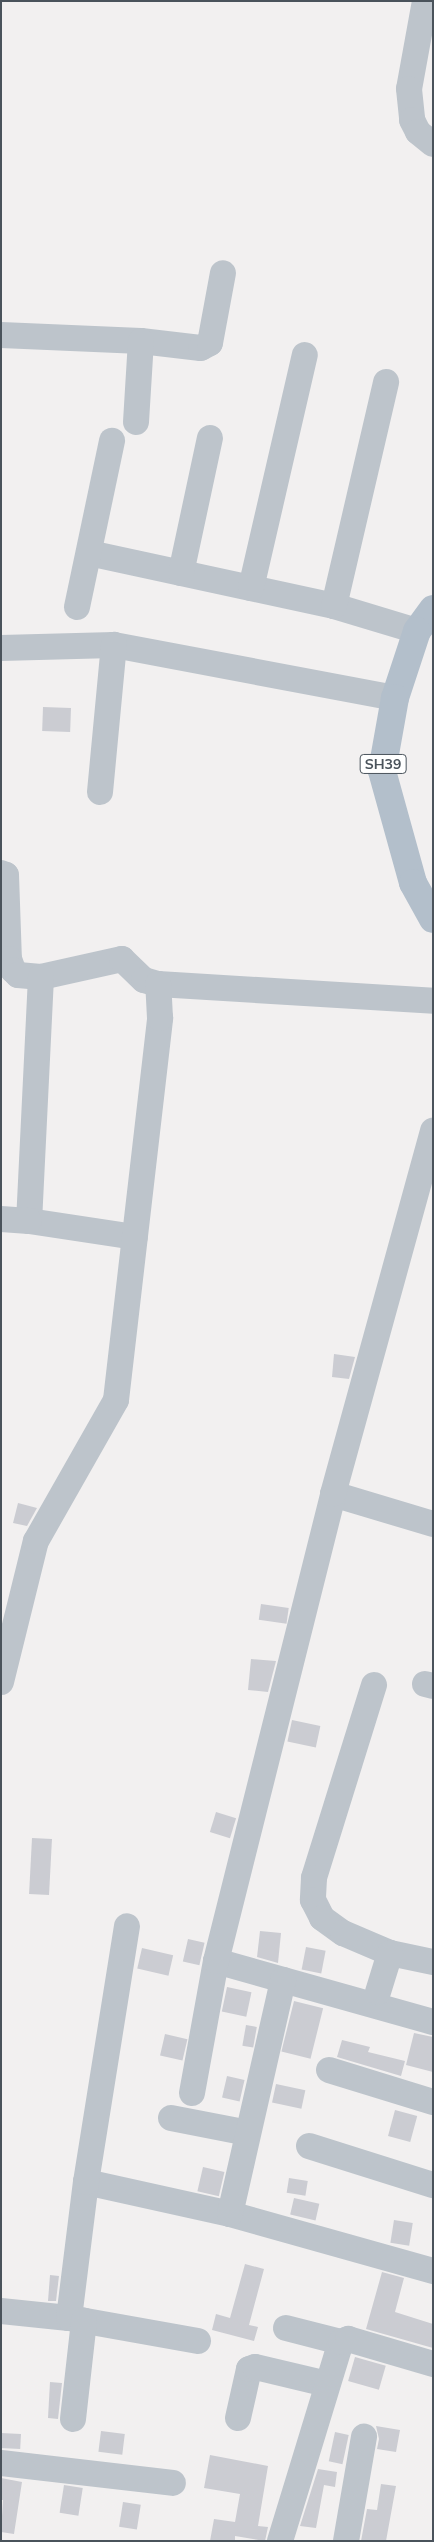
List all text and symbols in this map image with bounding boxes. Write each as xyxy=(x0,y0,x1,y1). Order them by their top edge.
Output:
road number: SH39 xyxy=(359,752,407,776)

